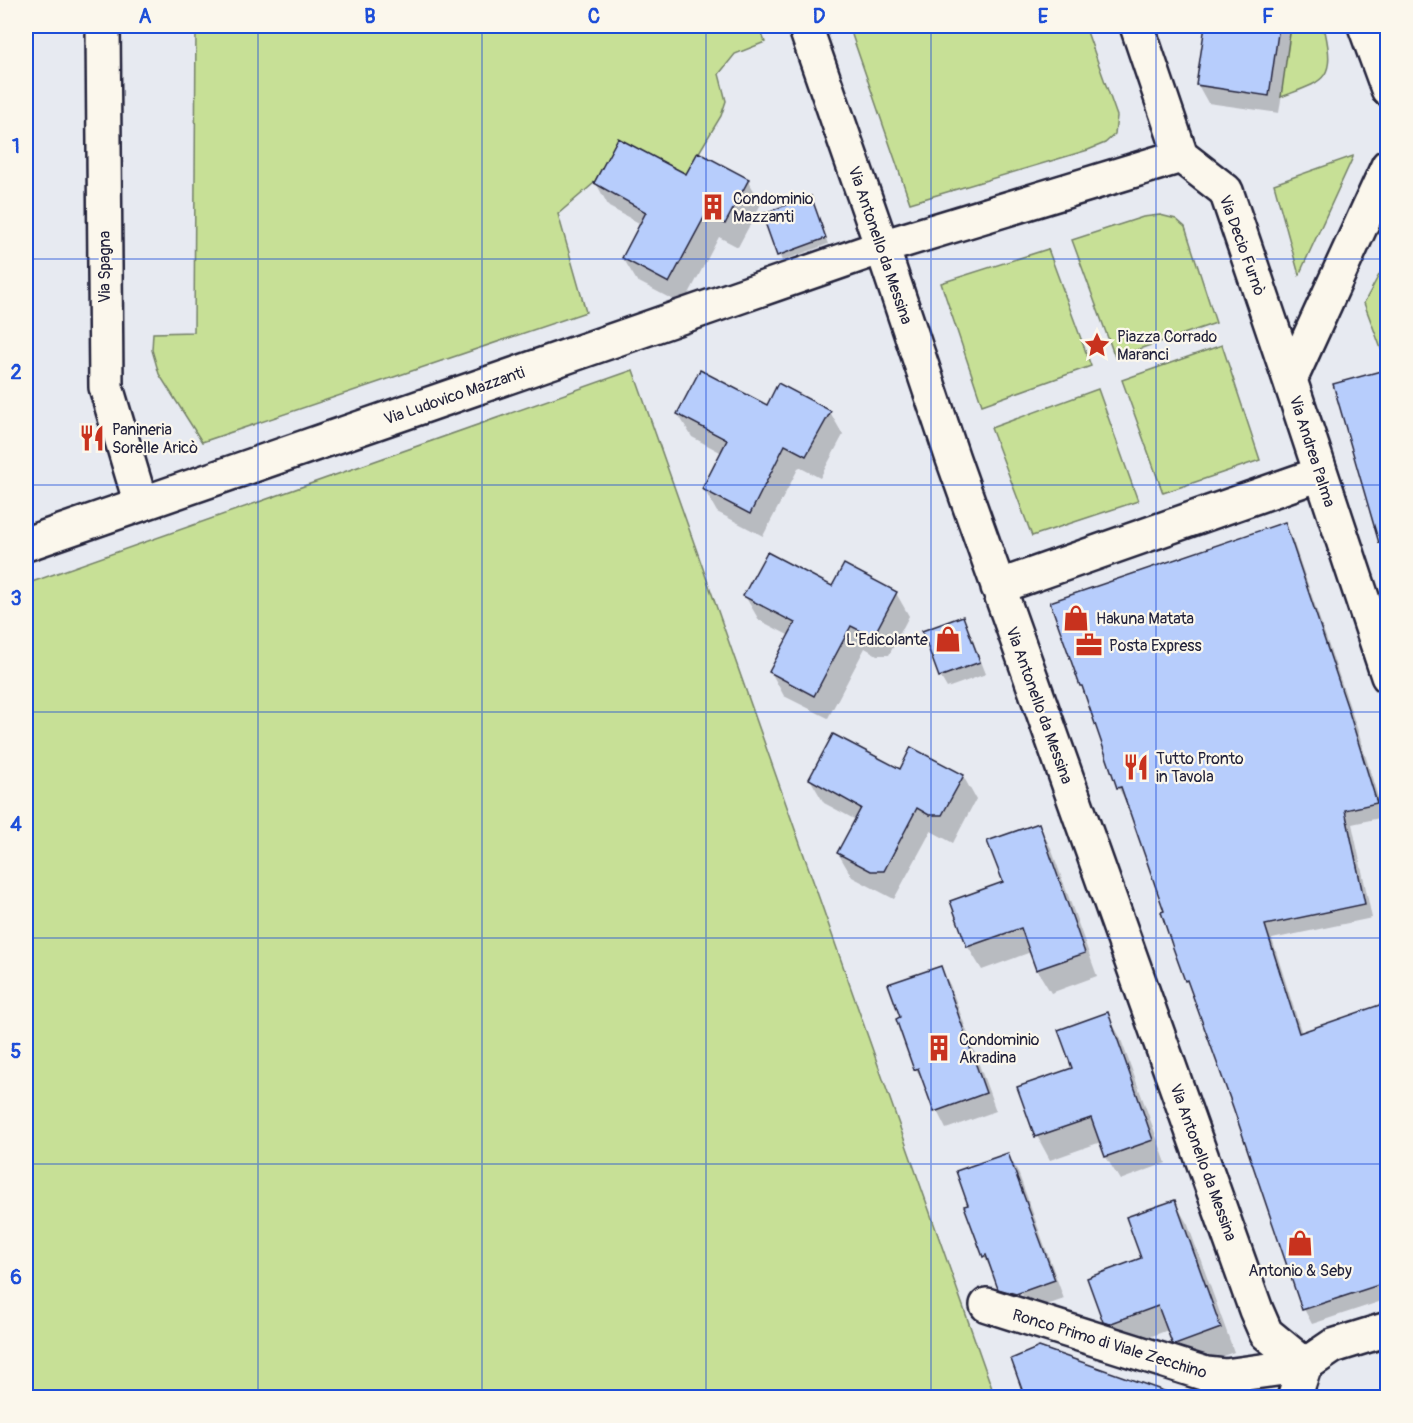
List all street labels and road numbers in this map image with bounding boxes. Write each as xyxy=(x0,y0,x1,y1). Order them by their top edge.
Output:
street label: Via Antonello da Messina xyxy=(844,164,916,327)
street label: Via Decio Furnò xyxy=(1215,192,1270,299)
street label: Via Spagna xyxy=(95,231,115,303)
street label: Via Ludovico Mazzanti xyxy=(381,362,527,429)
street label: Via Andrea Palma xyxy=(1285,393,1339,510)
street label: Via Antonello da Messina xyxy=(1001,624,1077,787)
street label: Via Antonello da Messina xyxy=(1165,1081,1241,1244)
street label: Ronco Primo di Viale Zecchino xyxy=(1010,1305,1210,1383)

